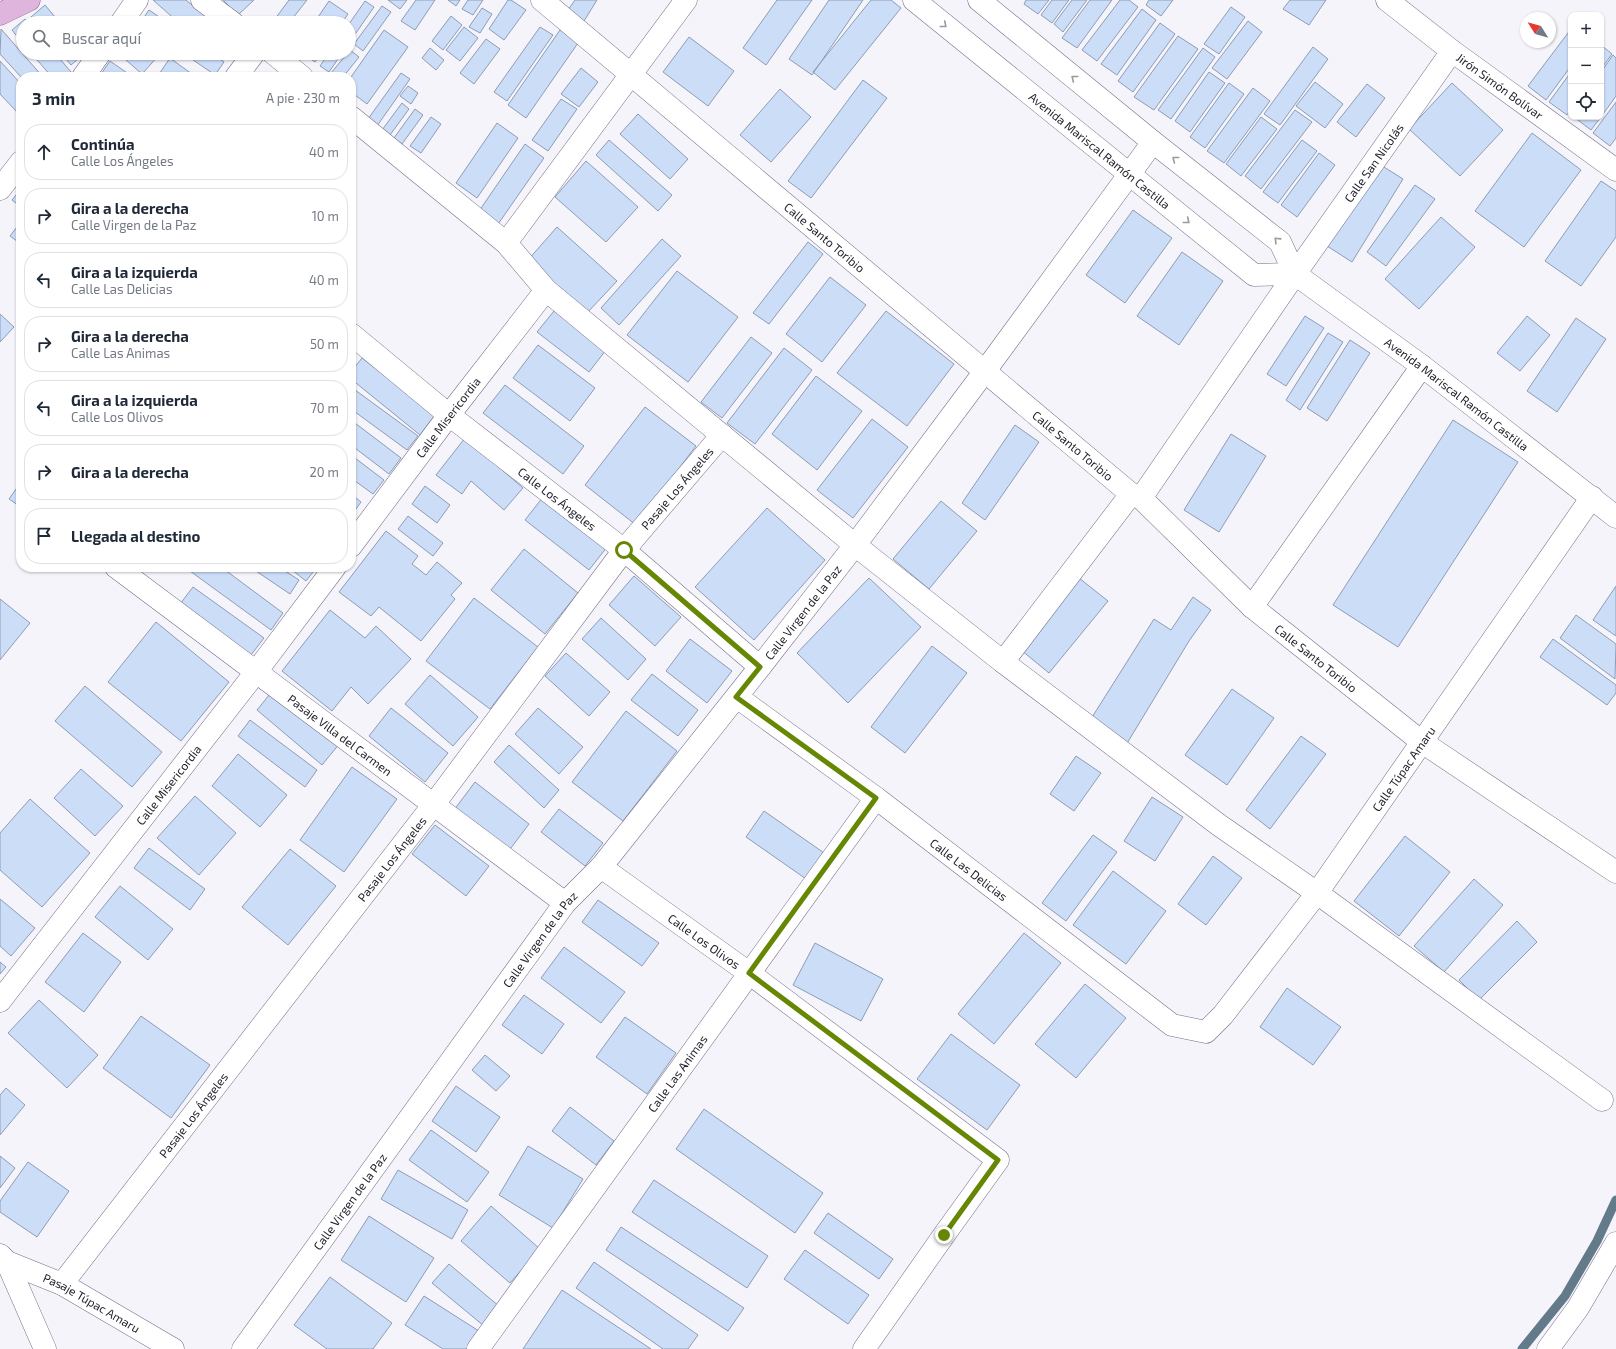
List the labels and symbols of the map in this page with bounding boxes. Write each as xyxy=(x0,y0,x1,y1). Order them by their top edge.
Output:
north arrow xyxy=(1520,12,1556,48)
one-way arrow xyxy=(940,20,947,27)
street label: Jirón Simón Bolívar xyxy=(1454,50,1546,122)
one-way arrow xyxy=(1071,75,1079,82)
street label: Avenida Mariscal Ramón Castilla xyxy=(1026,89,1173,212)
street label: Calle San Nicolás xyxy=(1341,121,1406,205)
one-way arrow xyxy=(1173,157,1180,164)
street label: Calle Santo Toribio xyxy=(782,199,868,275)
one-way arrow xyxy=(1182,216,1189,223)
one-way arrow xyxy=(1274,238,1282,245)
street label: Avenida Mariscal Ramón Castilla xyxy=(1382,334,1532,453)
street label: Calle Misericordia xyxy=(413,374,483,460)
street label: Calle Santo Toribio xyxy=(1030,408,1116,483)
street label: Pasaje Los Ángeles xyxy=(638,444,716,532)
street label: Calle Los Ángeles xyxy=(516,464,599,533)
route start xyxy=(615,541,633,559)
street label: Calle Virgen de la Paz xyxy=(762,562,844,662)
street label: Calle Santo Toribio xyxy=(1272,621,1360,695)
street label: Pasaje Villa del Carmen xyxy=(285,691,395,778)
street label: Calle Túpac Amaru xyxy=(1369,723,1438,814)
street label: Calle Misericordia xyxy=(133,742,204,827)
street label: Pasaje Los Ángeles xyxy=(354,813,429,904)
street label: Calle Las Delicias xyxy=(927,835,1010,903)
street label: Calle Virgen de la Paz xyxy=(500,888,580,990)
street label: Calle Los Olivos xyxy=(665,910,743,971)
street label: Calle Las Animas xyxy=(645,1032,710,1115)
street label: Pasaje Los Ángeles xyxy=(156,1070,230,1160)
street label: Calle Virgen de la Paz xyxy=(310,1150,389,1253)
route end xyxy=(935,1226,953,1244)
street label: Pasaje Túpac Amaru xyxy=(41,1270,143,1335)

